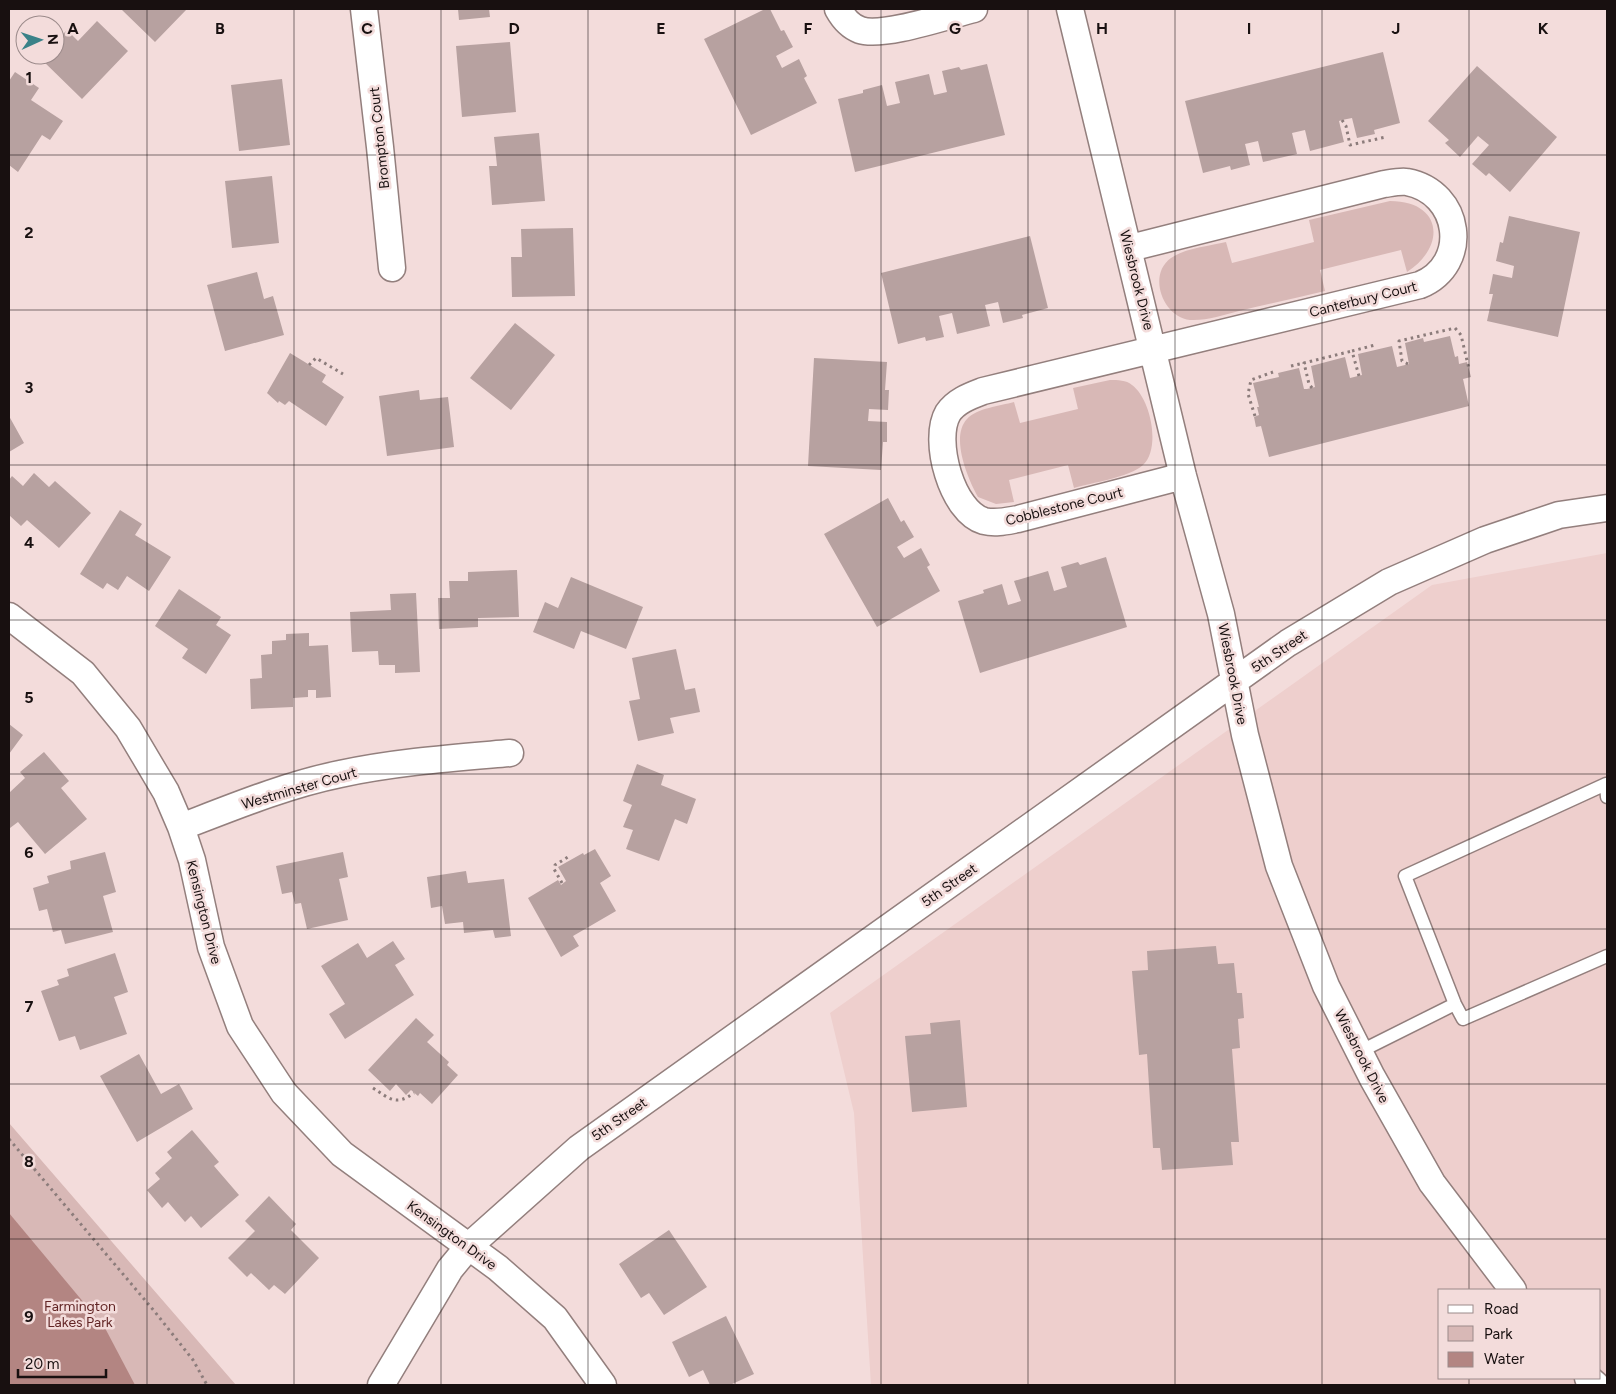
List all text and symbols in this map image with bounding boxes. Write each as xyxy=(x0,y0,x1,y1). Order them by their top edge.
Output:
north arrow xyxy=(15,15,65,65)
text: A xyxy=(67,19,79,38)
text: B xyxy=(215,19,225,38)
text: C xyxy=(361,19,373,38)
text: D xyxy=(508,19,520,38)
text: E xyxy=(656,19,666,38)
text: F xyxy=(804,19,813,38)
text: G xyxy=(949,19,961,38)
text: H xyxy=(1096,19,1108,38)
text: I xyxy=(1247,19,1251,38)
text: J xyxy=(1392,19,1400,38)
text: K xyxy=(1538,19,1549,38)
text: N xyxy=(44,33,61,45)
text: 1 xyxy=(26,68,32,87)
street label: Brompton Court xyxy=(366,86,393,190)
text: 2 xyxy=(24,223,34,242)
street label: Wiesbrook Drive xyxy=(1116,228,1157,332)
street label: Canterbury Court xyxy=(1308,278,1419,321)
text: 3 xyxy=(25,378,34,397)
street label: Cobblestone Court xyxy=(1004,484,1125,529)
text: 4 xyxy=(24,533,34,552)
street label: Wiesbrook Drive xyxy=(1214,622,1251,726)
street label: 5th Street xyxy=(1248,627,1310,676)
text: 5 xyxy=(24,688,34,707)
street label: Westminster Court xyxy=(240,764,359,813)
text: 6 xyxy=(24,843,34,862)
street label: Kensington Drive xyxy=(182,858,225,966)
street label: 5th Street xyxy=(918,860,980,911)
text: 7 xyxy=(25,997,34,1016)
street label: Wiesbrook Drive xyxy=(1331,1007,1393,1106)
street label: 5th Street xyxy=(588,1094,650,1145)
text: 8 xyxy=(24,1152,34,1171)
street label: Kensington Drive xyxy=(404,1197,500,1274)
legend xyxy=(1438,1289,1601,1379)
park label: Farmington Lakes Park xyxy=(44,1298,116,1331)
text: Road xyxy=(1484,1300,1519,1318)
text: 9 xyxy=(24,1307,34,1326)
text: Park xyxy=(1484,1325,1513,1343)
scale bar xyxy=(18,1346,105,1378)
text: Water xyxy=(1484,1350,1524,1368)
text: 20 m xyxy=(25,1355,59,1373)

